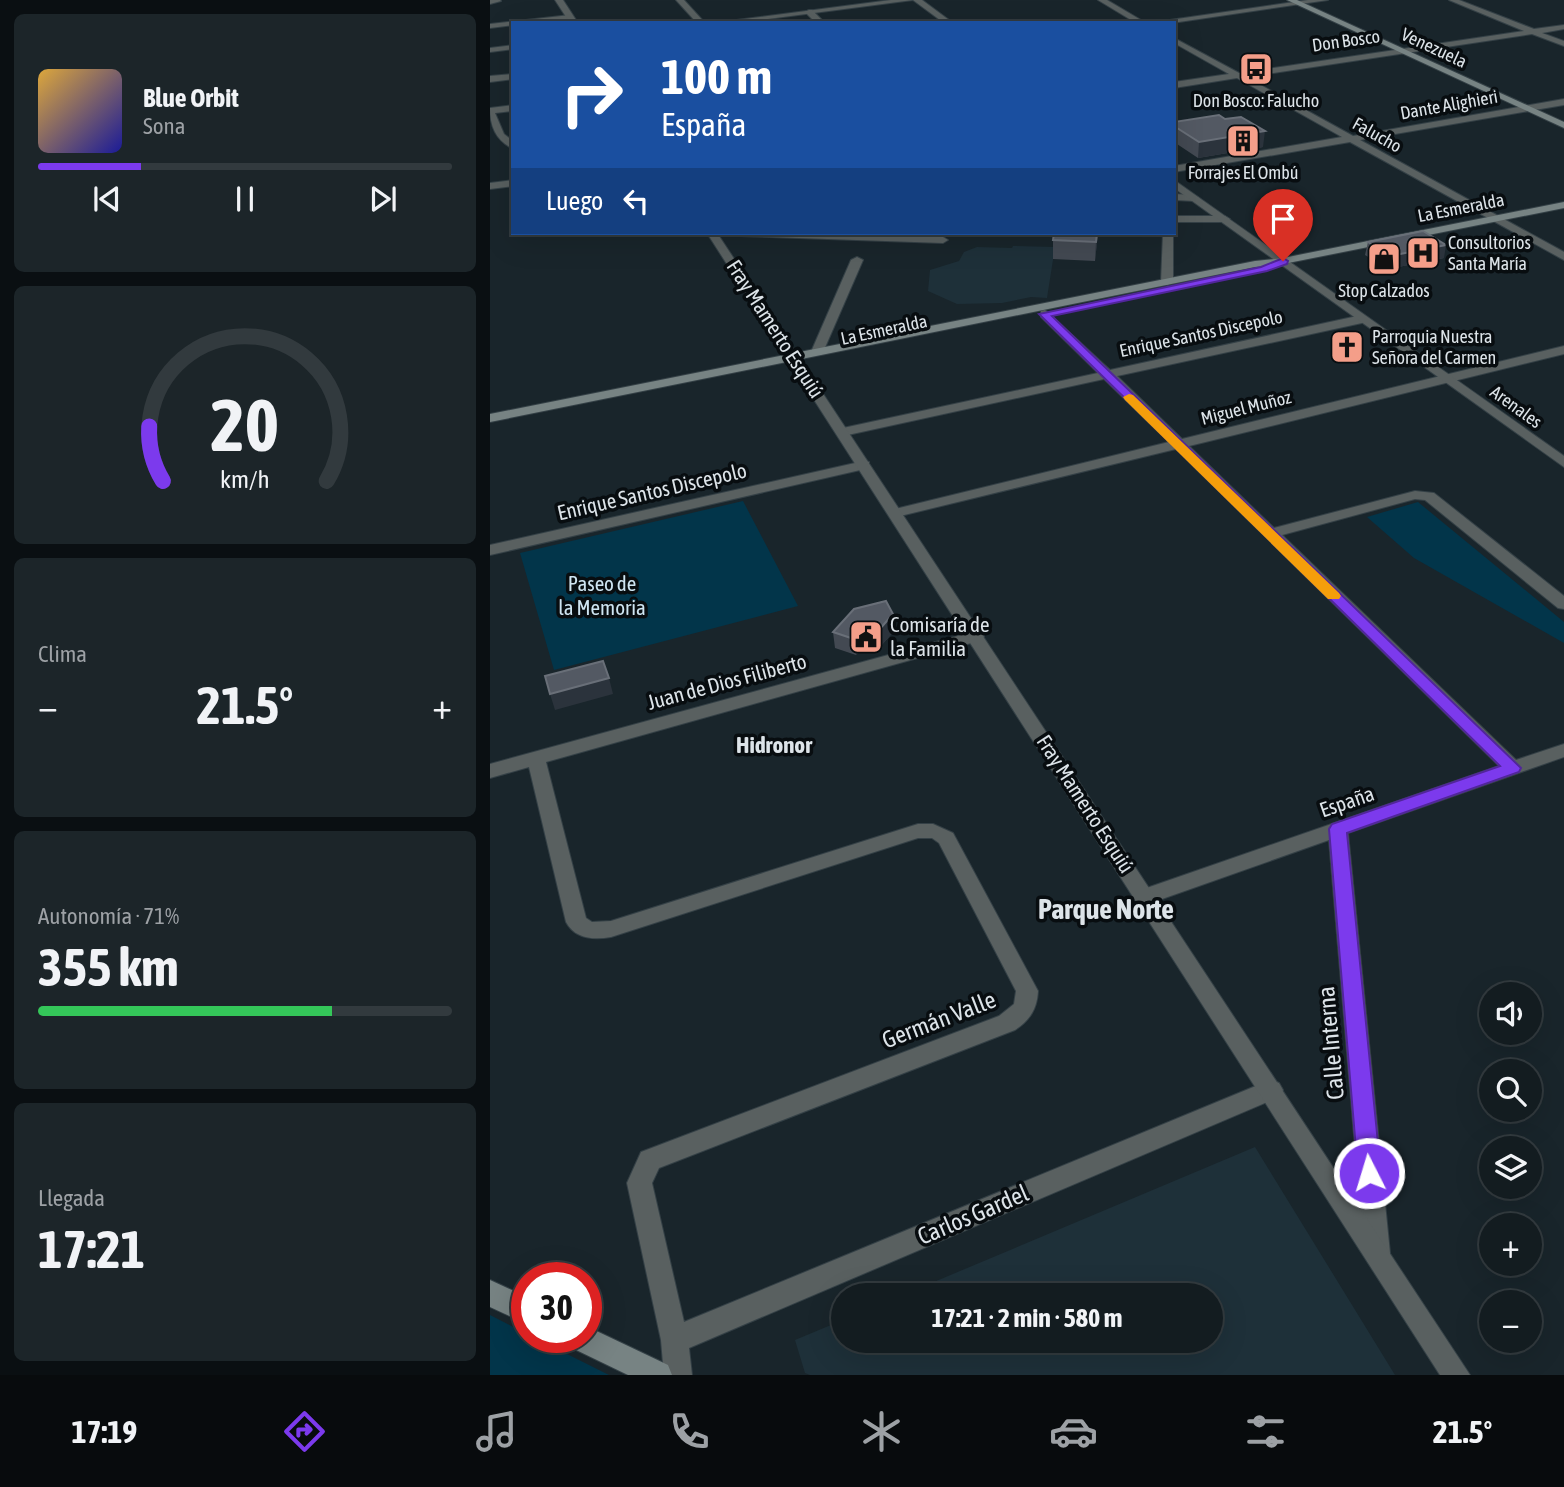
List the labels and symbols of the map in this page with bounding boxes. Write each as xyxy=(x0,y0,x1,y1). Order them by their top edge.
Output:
street label: Venezuela xyxy=(1398,23,1470,72)
street label: Don Bosco xyxy=(1311,25,1381,56)
bus stop icon: Don Bosco: Falucho xyxy=(1237,50,1275,88)
street label: Dante Alighieri xyxy=(1398,86,1499,123)
place label: Don Bosco: Falucho xyxy=(1193,90,1319,111)
street label: Falucho xyxy=(1349,113,1405,156)
building icon: Forrajes El Ombú xyxy=(1224,122,1262,160)
place label: Forrajes El Ombú xyxy=(1188,162,1298,183)
pin xyxy=(1253,189,1313,261)
street label: La Esmeralda xyxy=(1416,189,1506,226)
place label: Consultorios Santa María xyxy=(1448,232,1531,274)
hospital icon: Consultorios Santa María xyxy=(1404,234,1442,272)
shop icon: Stop Calzados xyxy=(1365,240,1403,278)
street label: Fray Mamerto Esquiú xyxy=(722,255,829,402)
place label: Stop Calzados xyxy=(1338,280,1430,301)
street label: Enrique Santos Discepolo xyxy=(1117,306,1284,361)
street label: La Esmeralda xyxy=(839,310,929,349)
place label: Parroquia Nuestra Señora del Carmen xyxy=(1372,326,1496,368)
church icon: Parroquia Nuestra Señora del Carmen xyxy=(1328,328,1366,366)
street label: Arenales xyxy=(1486,381,1546,432)
street label: Miguel Muñoz xyxy=(1199,386,1294,429)
street label: Enrique Santos Discepolo xyxy=(555,458,749,525)
park label: Paseo de la Memoria xyxy=(558,571,646,619)
place label: Comisaría de la Familia xyxy=(890,612,990,660)
public building icon: Comisaría de la Familia xyxy=(847,618,885,656)
street label: Juan de Dios Filiberto xyxy=(645,648,809,714)
street label: Fray Mamerto Esquiú xyxy=(1032,730,1139,877)
district label: Hidronor xyxy=(736,732,813,758)
street label: España xyxy=(1316,781,1377,822)
district label: Parque Norte xyxy=(1038,893,1174,925)
street label: Germán Valle xyxy=(878,985,1000,1054)
street label: Calle Interna xyxy=(1312,985,1349,1101)
position arrow xyxy=(1332,1136,1406,1210)
street label: Carlos Gardel xyxy=(913,1179,1033,1250)
speed limit sign: 30 xyxy=(511,1262,602,1353)

